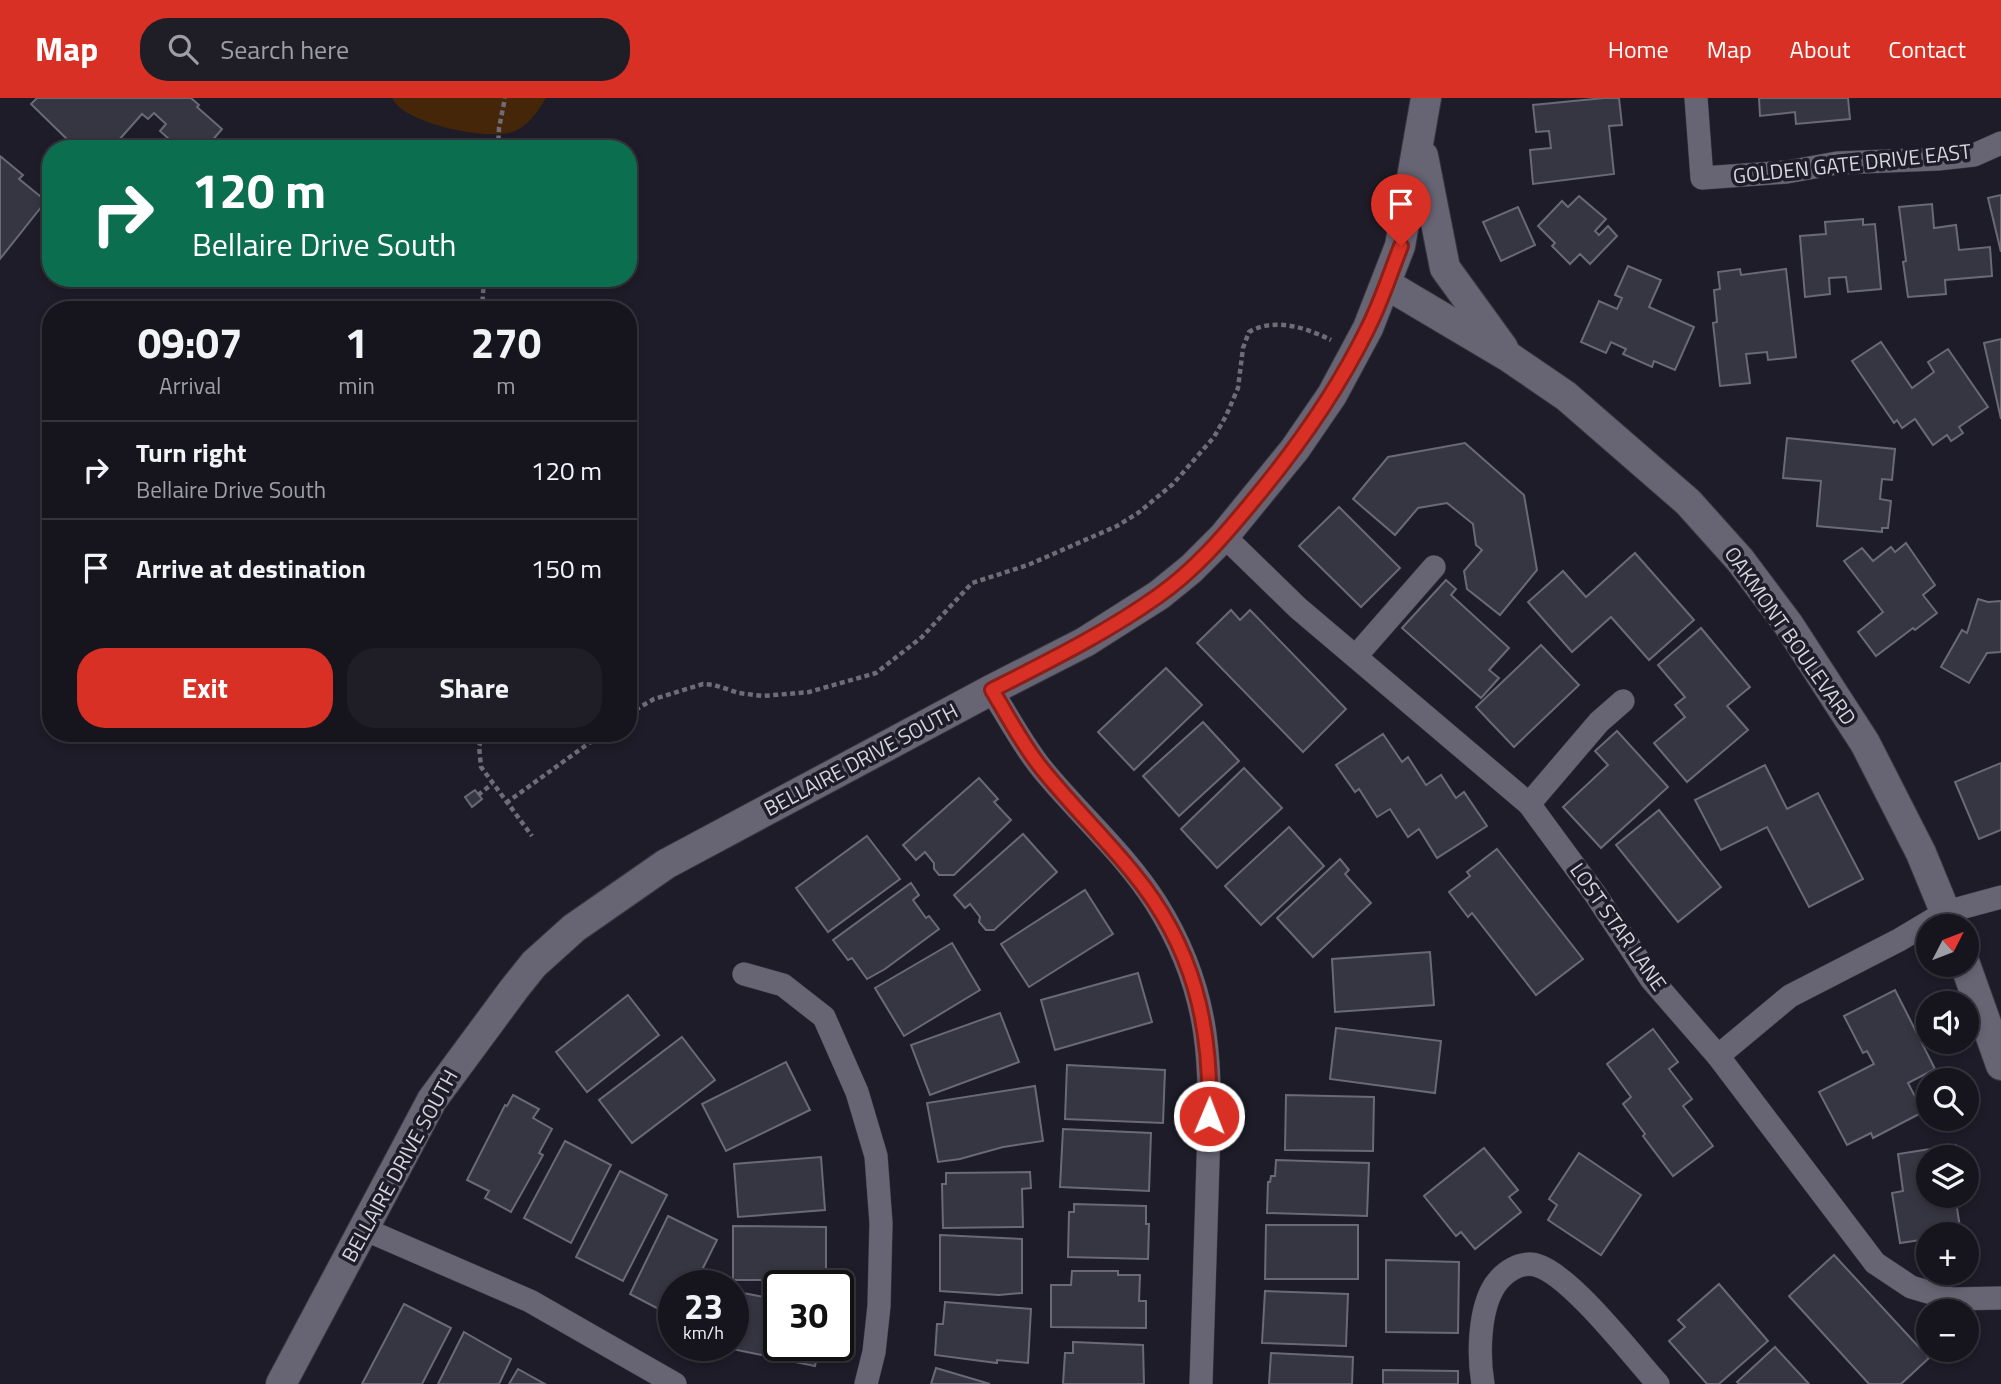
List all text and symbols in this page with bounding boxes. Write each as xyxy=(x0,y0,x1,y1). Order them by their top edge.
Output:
search box xyxy=(140,18,630,81)
text: Map xyxy=(35,24,98,74)
icon: search xyxy=(164,30,202,68)
text: Search here xyxy=(220,30,349,69)
text: Home xyxy=(1608,31,1669,67)
text: Map xyxy=(1707,31,1752,67)
text: About xyxy=(1790,31,1850,67)
text: Contact xyxy=(1888,31,1966,67)
street label: GOLDEN GATE DRIVE EAST xyxy=(1731,135,1972,191)
text: 120 m xyxy=(192,152,326,227)
icon: right xyxy=(77,168,168,259)
pin xyxy=(1371,174,1431,246)
icon: arrive xyxy=(1382,185,1420,223)
text: Bellaire Drive South xyxy=(192,220,456,268)
text: 09:07 xyxy=(138,310,243,374)
text: 1 xyxy=(345,310,368,374)
text: 270 xyxy=(471,310,541,374)
text: Arrival xyxy=(159,368,221,403)
text: min xyxy=(338,368,375,403)
text: m xyxy=(496,368,516,403)
text: Turn right xyxy=(136,433,247,472)
icon: right xyxy=(77,451,115,489)
text: 120 m xyxy=(531,451,602,490)
text: Bellaire Drive South xyxy=(136,472,326,507)
street label: OAKMONT BOULEVARD xyxy=(1717,539,1865,731)
icon: arrive xyxy=(77,549,115,587)
text: Arrive at destination xyxy=(136,549,366,588)
text: 150 m xyxy=(531,549,602,588)
button: Exit xyxy=(77,648,333,728)
button: Share xyxy=(347,648,602,728)
street label: BELLAIRE DRIVE SOUTH xyxy=(758,694,963,824)
street label: LOST STAR LANE xyxy=(1563,856,1675,997)
north arrow xyxy=(1916,914,1979,976)
map controls xyxy=(1916,914,1979,1362)
button: sound xyxy=(1916,991,1979,1054)
street label: BELLAIRE DRIVE SOUTH xyxy=(333,1063,465,1268)
button: search xyxy=(1916,1068,1979,1131)
position arrow xyxy=(1172,1079,1246,1153)
button: layers xyxy=(1916,1145,1979,1208)
button: + xyxy=(1916,1222,1979,1285)
speed limit sign: 30 xyxy=(763,1270,854,1361)
text: 23 xyxy=(684,1279,723,1333)
button: − xyxy=(1916,1299,1979,1362)
text: km/h xyxy=(683,1319,724,1346)

